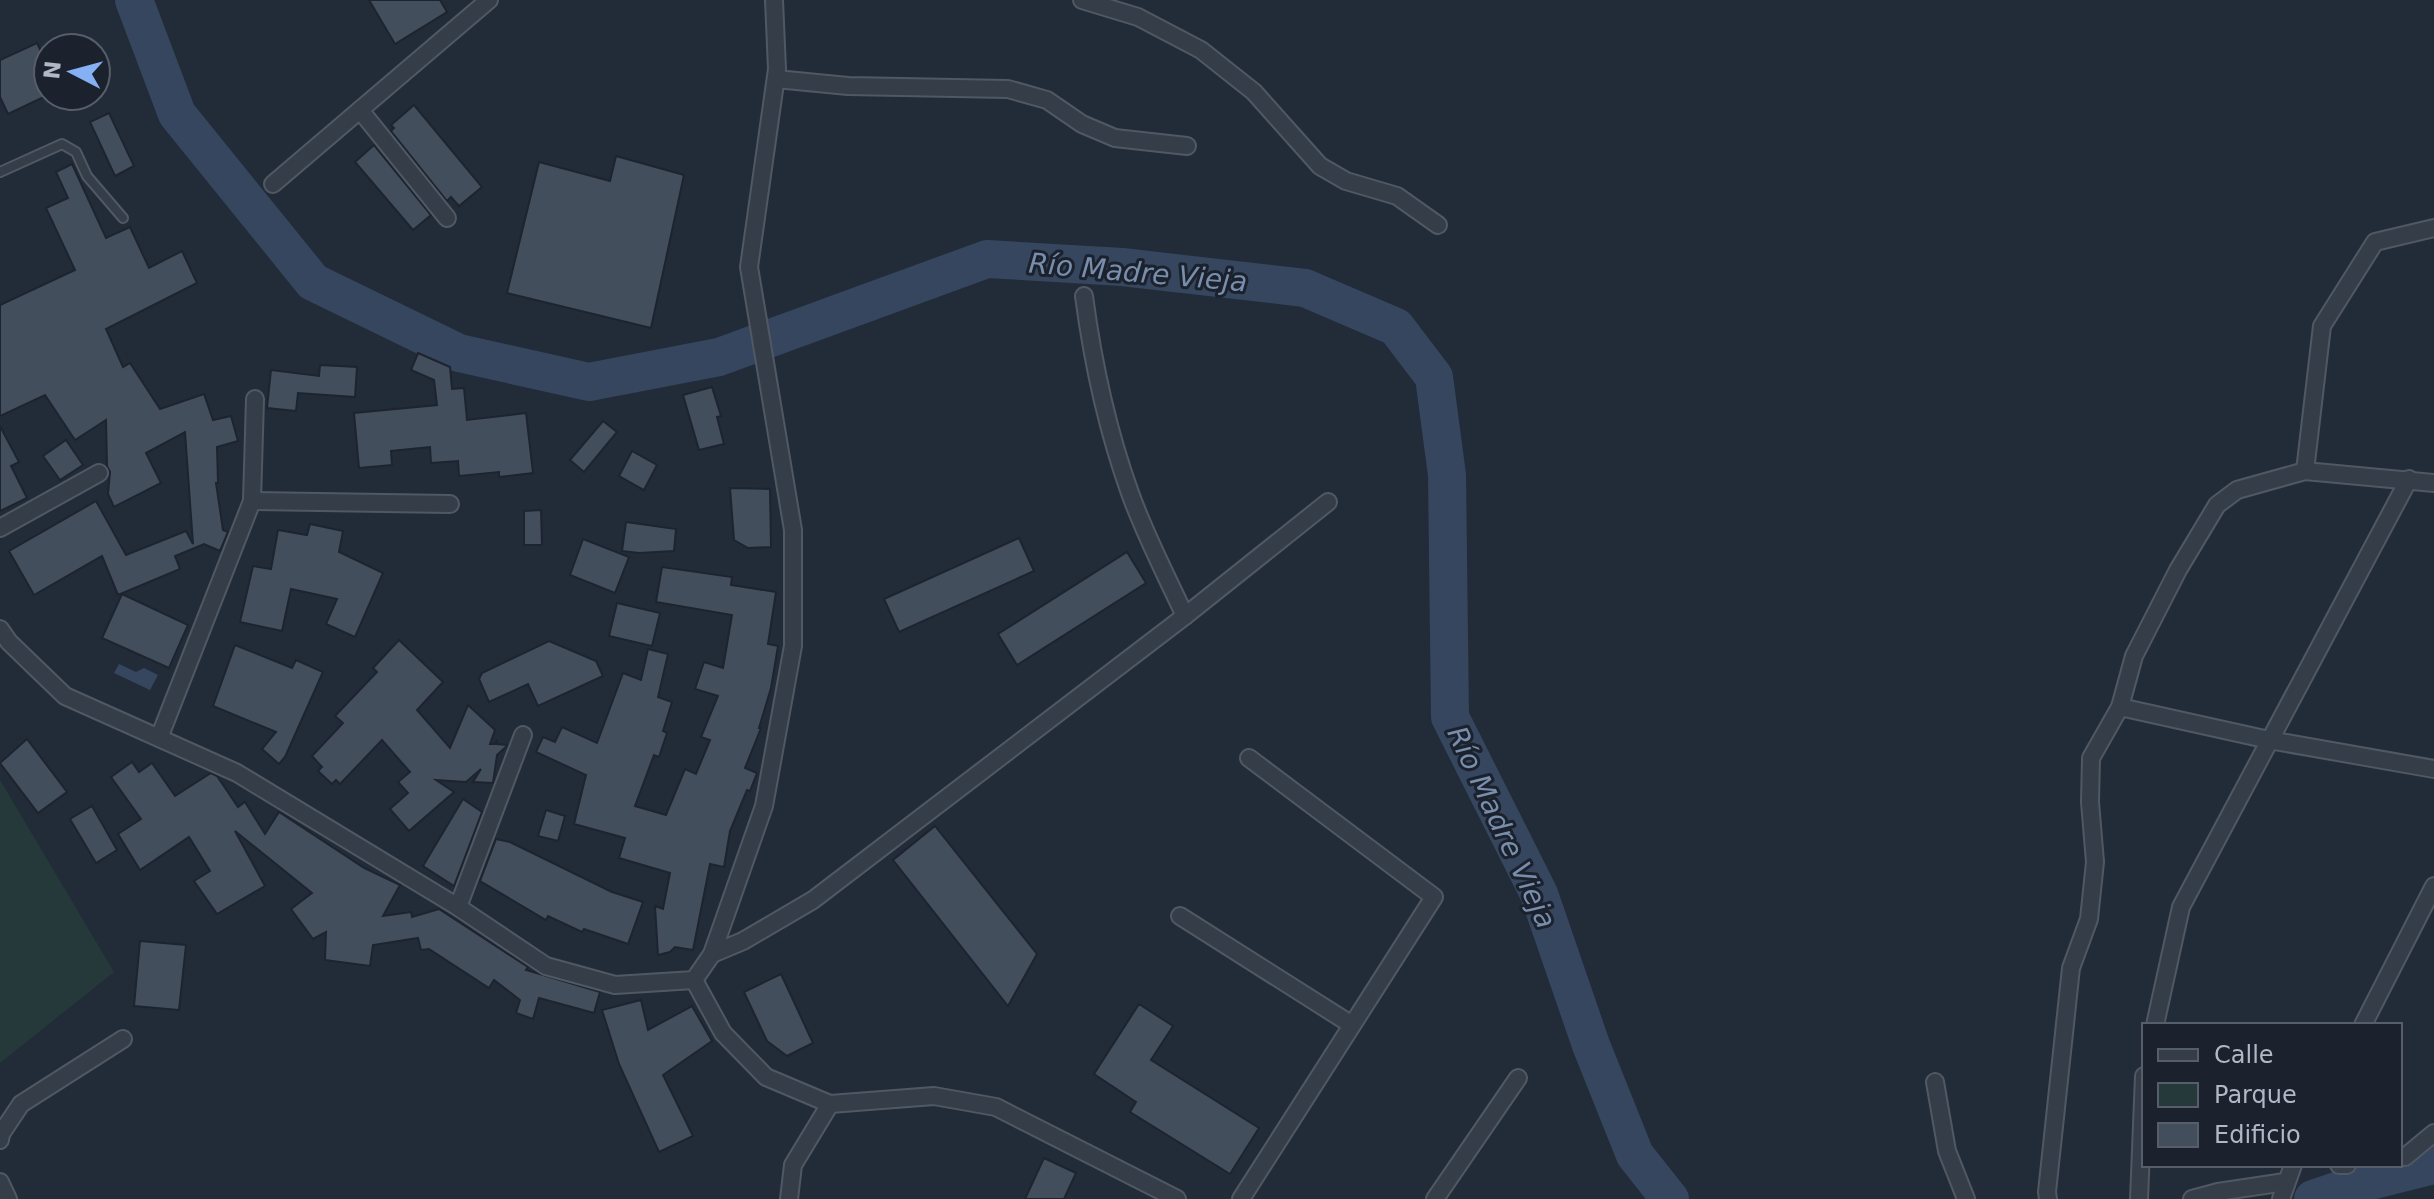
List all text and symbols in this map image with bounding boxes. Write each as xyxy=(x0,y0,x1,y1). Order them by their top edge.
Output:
north arrow xyxy=(32,32,112,112)
text: N xyxy=(39,59,66,80)
water label: Río Madre Vieja xyxy=(1027,247,1249,298)
water label: Río Madre Vieja xyxy=(1440,721,1563,933)
legend xyxy=(2142,1023,2402,1167)
text: Calle xyxy=(2214,1041,2274,1069)
text: Parque xyxy=(2214,1081,2297,1109)
text: Edificio xyxy=(2214,1121,2301,1149)

